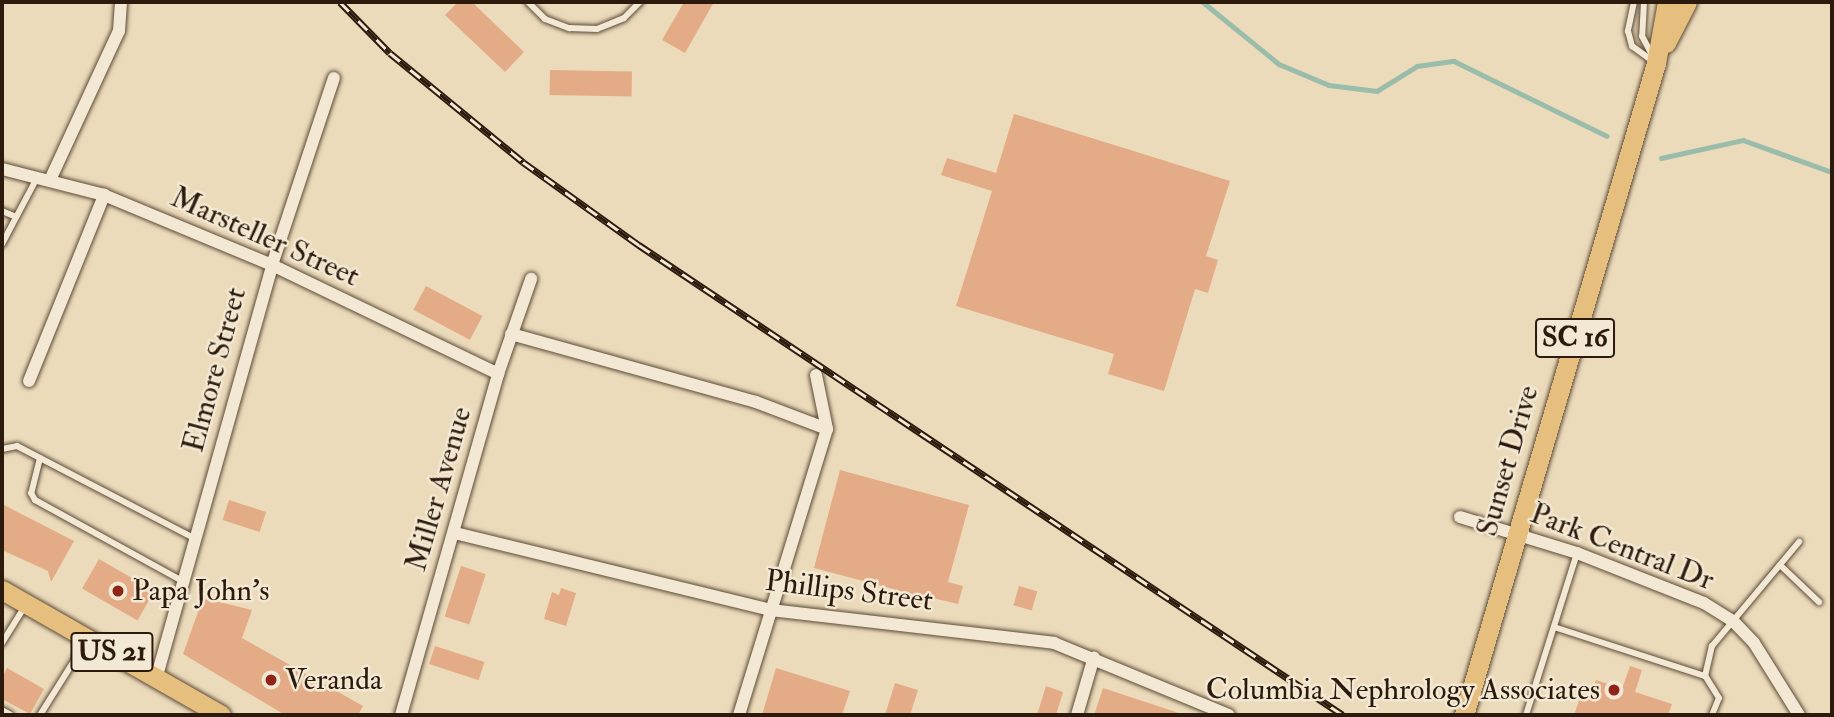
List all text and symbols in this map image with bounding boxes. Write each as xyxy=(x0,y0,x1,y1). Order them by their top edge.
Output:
street label: Marsteller Street xyxy=(165,179,365,295)
street label: Elmore Street xyxy=(176,284,254,456)
road number: SC 16 xyxy=(1535,314,1615,362)
street label: Sunset Drive xyxy=(1469,381,1547,541)
street label: Miller Avenue xyxy=(398,403,480,575)
street label: Park Central Dr xyxy=(1525,496,1719,598)
street label: Phillips Street xyxy=(763,563,935,619)
place label: Papa John's xyxy=(132,573,269,609)
marker: Papa John's xyxy=(110,583,126,599)
road number: US 21 xyxy=(70,628,154,676)
place label: Veranda xyxy=(285,662,382,698)
marker: Veranda xyxy=(263,672,279,688)
place label: Columbia Nephrology Associates xyxy=(1206,672,1600,708)
marker: Columbia Nephrology Associates xyxy=(1606,682,1622,698)

